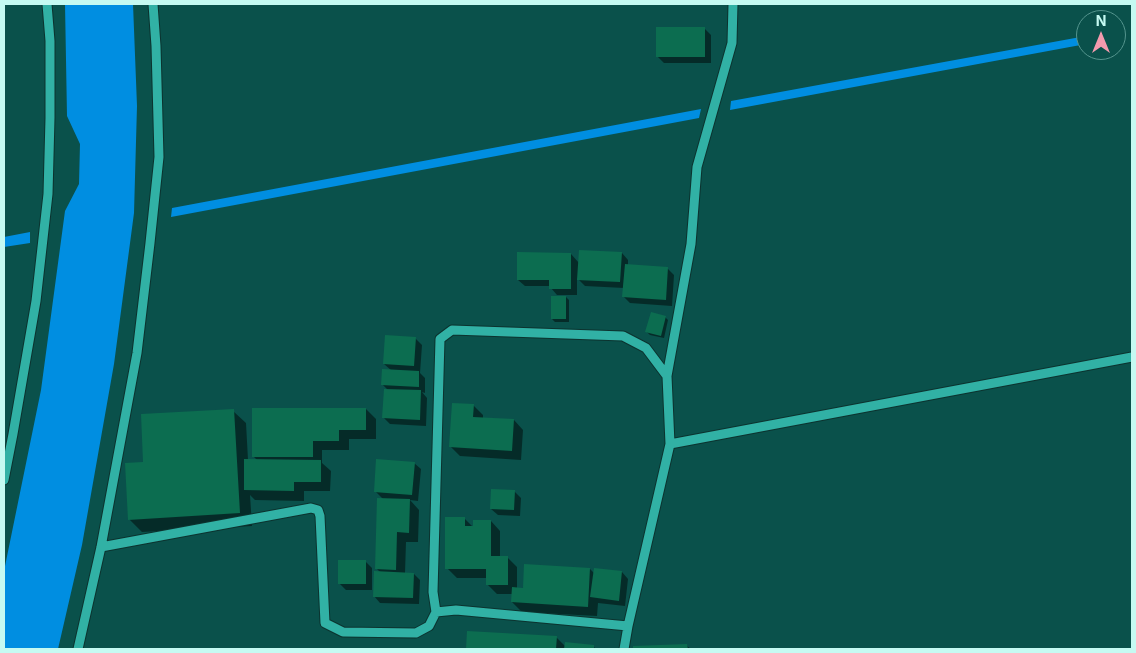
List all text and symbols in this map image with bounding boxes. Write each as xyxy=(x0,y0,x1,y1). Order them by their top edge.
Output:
north arrow xyxy=(1076,10,1126,60)
text: N xyxy=(1096,12,1106,29)

